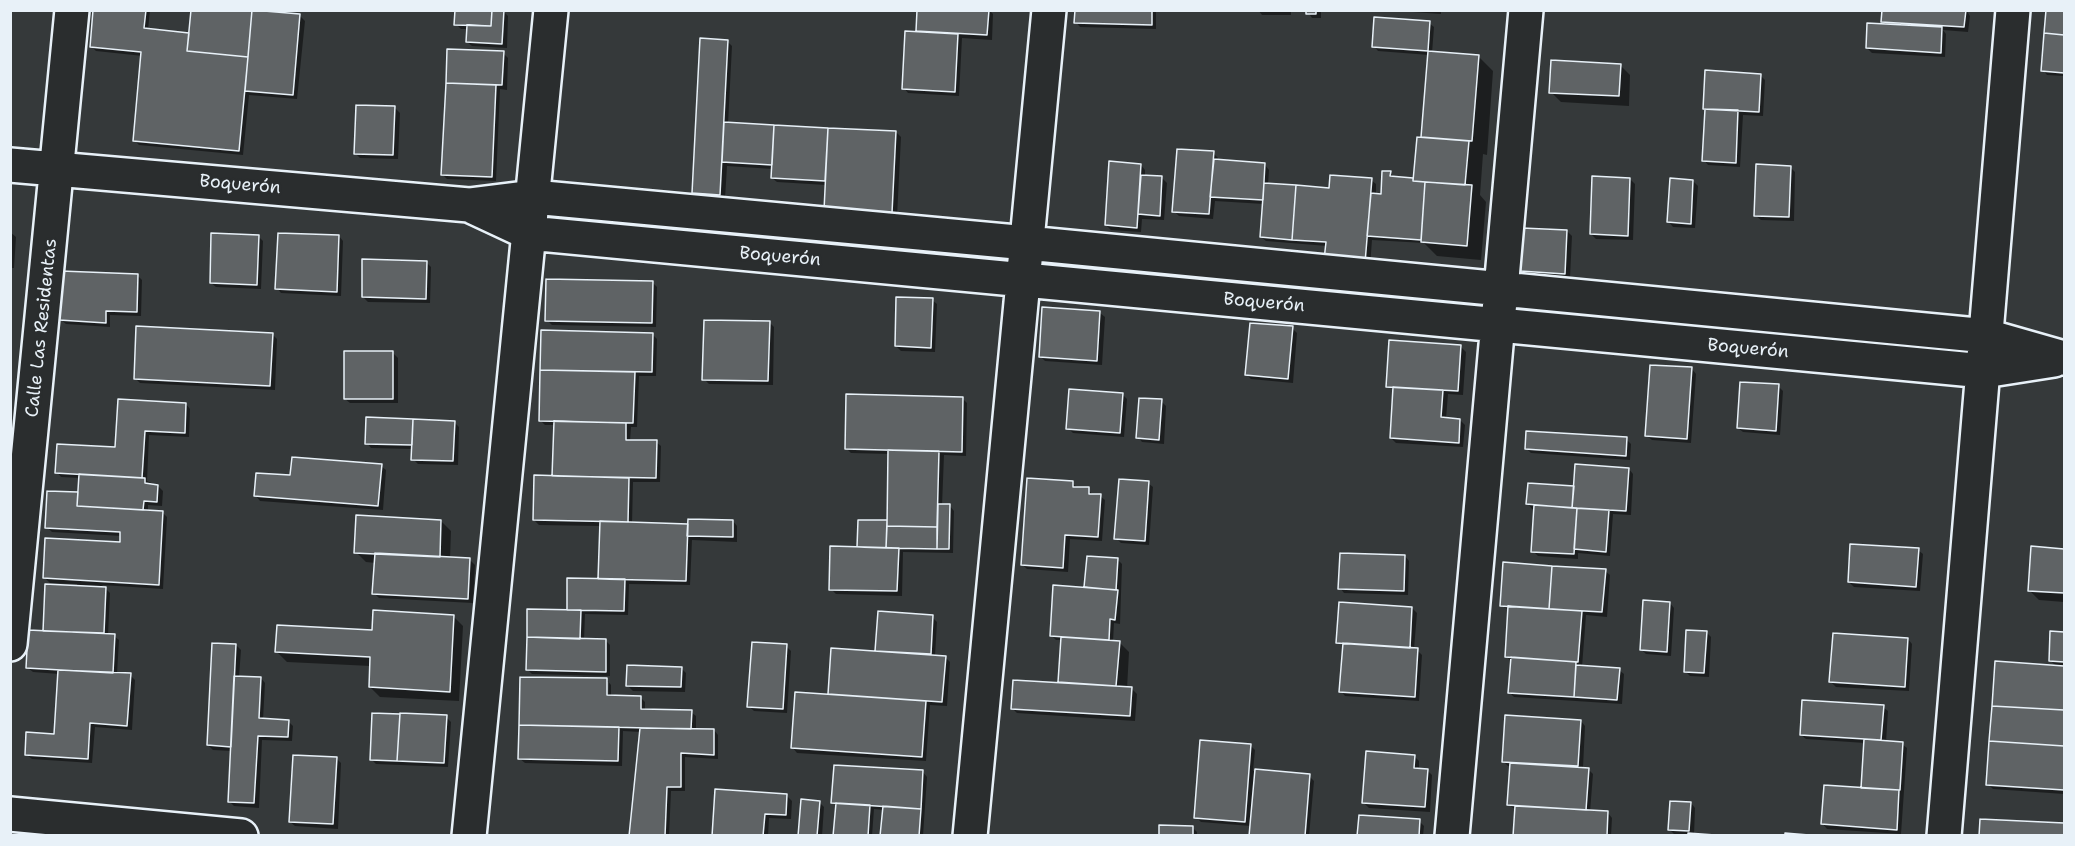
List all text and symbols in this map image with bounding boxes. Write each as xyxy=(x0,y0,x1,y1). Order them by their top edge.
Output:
street label: Boquerón xyxy=(199,171,281,199)
street label: Calle Las Residentas xyxy=(22,238,62,418)
street label: Boquerón xyxy=(739,243,821,271)
street label: Boquerón xyxy=(1223,289,1305,317)
street label: Boquerón xyxy=(1707,335,1789,363)

